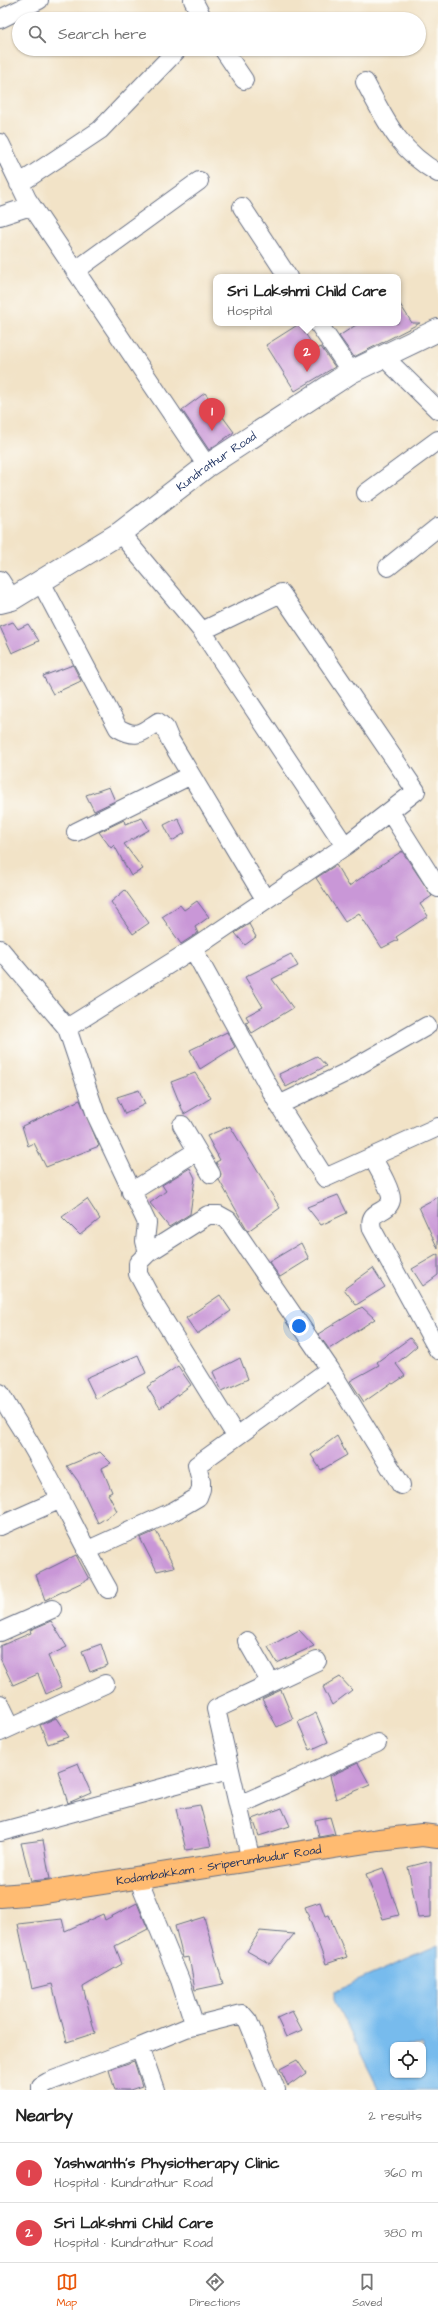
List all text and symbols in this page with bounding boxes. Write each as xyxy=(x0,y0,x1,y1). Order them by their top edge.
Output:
search box xyxy=(12,12,426,56)
icon: search xyxy=(26,23,48,45)
text: Search here xyxy=(58,24,147,45)
popup xyxy=(213,274,401,326)
text: Sri Lakshmi Child Care xyxy=(227,281,387,302)
text: Hospital xyxy=(227,302,272,320)
pin: 2 xyxy=(294,339,320,372)
pin: 1 xyxy=(199,398,225,431)
street label: Kundrathur Road xyxy=(173,428,260,496)
your location xyxy=(289,1316,309,1336)
street label: Kodambakkam – Sriperumbudur Road xyxy=(115,1841,323,1890)
map controls xyxy=(390,2042,426,2078)
button: locate xyxy=(390,2042,426,2078)
text: Nearby xyxy=(16,2104,73,2128)
text: 2 results xyxy=(368,2107,422,2125)
text: Yashwanth's Physiotherapy Clinic xyxy=(54,2153,279,2174)
text: 1 xyxy=(28,2164,30,2182)
text: 360 m xyxy=(384,2164,422,2182)
text: Hospital · Kundrathur Road xyxy=(54,2174,213,2192)
text: Sri Lakshmi Child Care xyxy=(54,2213,213,2234)
text: 2 xyxy=(25,2224,33,2242)
text: 380 m xyxy=(383,2224,422,2242)
text: Hospital · Kundrathur Road xyxy=(54,2234,213,2252)
tab: Map xyxy=(56,2271,78,2310)
tab: Directions xyxy=(189,2271,241,2310)
tab: Saved xyxy=(352,2271,382,2310)

